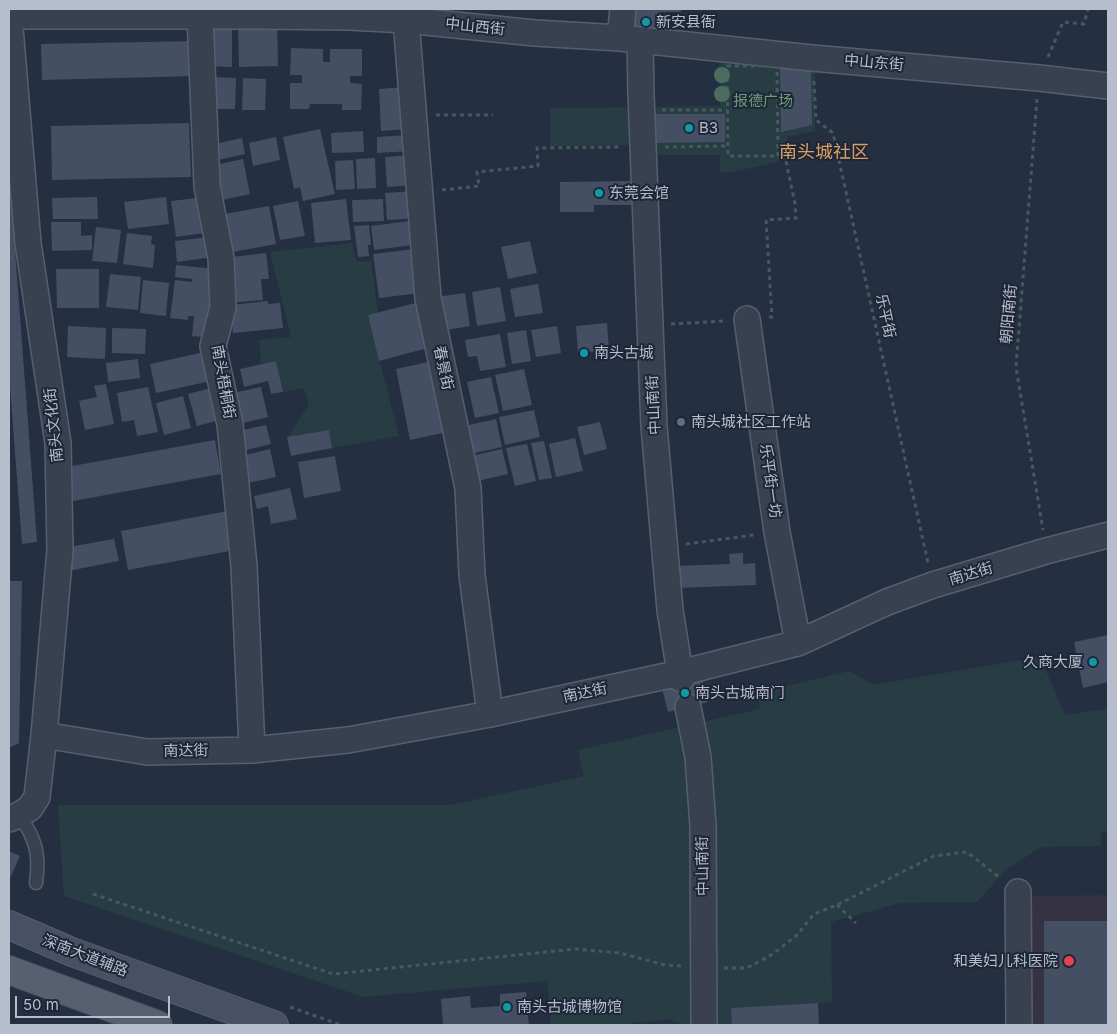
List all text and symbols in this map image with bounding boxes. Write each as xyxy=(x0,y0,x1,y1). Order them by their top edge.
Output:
place label: 新安县衙 xyxy=(656,13,716,31)
street label: 中山西街 xyxy=(444,15,506,39)
marker: 新安县衙 xyxy=(640,16,652,28)
street label: 中山东街 xyxy=(843,51,905,75)
park label: 报德广场 xyxy=(733,92,793,110)
place label: B3 xyxy=(699,119,718,137)
marker: B3 xyxy=(683,122,695,134)
district label: 南头城社区 xyxy=(779,142,869,164)
place label: 东莞会馆 xyxy=(609,184,669,202)
marker: 东莞会馆 xyxy=(593,187,605,199)
street label: 朝阳南街 xyxy=(997,283,1021,345)
street label: 乐平街 xyxy=(872,292,898,340)
street label: 南头梧桐街 xyxy=(208,344,238,420)
street label: 春景街 xyxy=(430,344,456,392)
place label: 南头古城 xyxy=(594,344,654,362)
marker: 南头古城 xyxy=(578,347,590,359)
street label: 中山南街 xyxy=(643,375,665,435)
street label: 南头文化街 xyxy=(41,387,67,463)
place label: 南头城社区工作站 xyxy=(691,413,811,431)
marker: 南头城社区工作站 xyxy=(675,416,687,428)
street label: 乐平街一坊 xyxy=(756,443,784,519)
street label: 南达街 xyxy=(947,559,995,589)
place label: 久商大厦 xyxy=(1023,653,1083,671)
marker: 久商大厦 xyxy=(1087,656,1099,668)
street label: 南达街 xyxy=(561,680,609,706)
place label: 南头古城南门 xyxy=(695,684,785,702)
marker: 南头古城南门 xyxy=(679,687,691,699)
street label: 南达街 xyxy=(163,742,209,760)
street label: 中山南街 xyxy=(693,836,713,896)
street label: 深南大道辅路 xyxy=(40,931,130,981)
place label: 和美妇儿科医院 xyxy=(953,952,1058,970)
marker: 和美妇儿科医院 xyxy=(1062,954,1076,968)
scale bar xyxy=(18,986,172,1018)
text: 50 m xyxy=(23,995,59,1014)
place label: 南头古城博物馆 xyxy=(517,998,622,1016)
marker: 南头古城博物馆 xyxy=(501,1001,513,1013)

